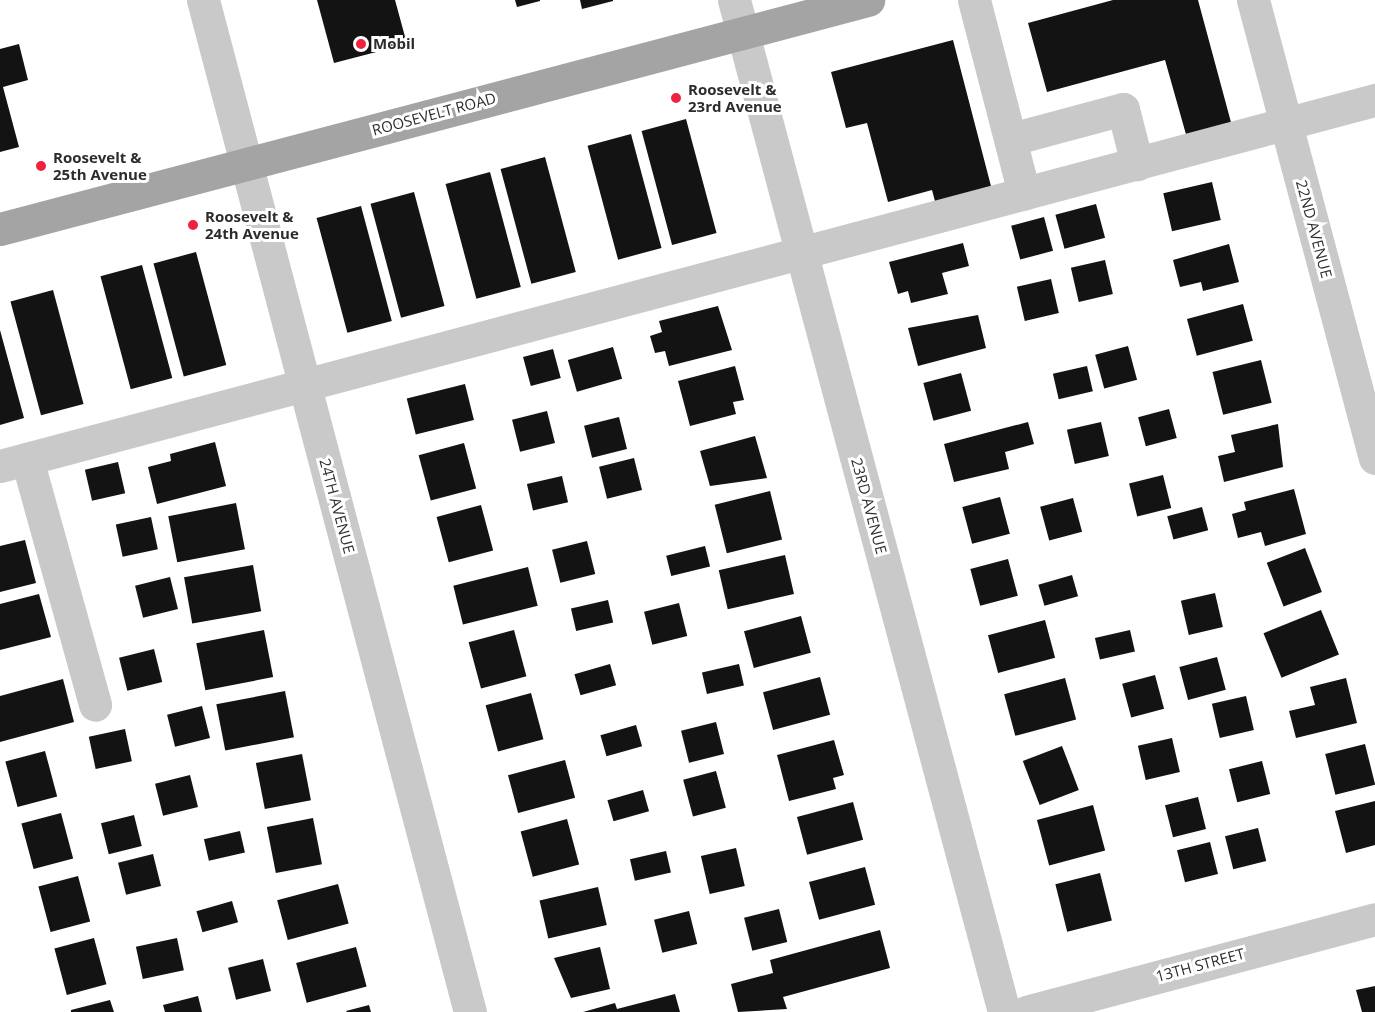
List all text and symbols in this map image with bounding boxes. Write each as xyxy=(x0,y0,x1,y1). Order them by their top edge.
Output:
place label: Mobil xyxy=(373,35,415,53)
marker: Mobil xyxy=(354,37,368,51)
place label: Roosevelt & 23rd Avenue xyxy=(688,80,782,115)
street label: ROOSEVELT ROAD xyxy=(370,89,498,139)
marker: Roosevelt & 23rd Avenue xyxy=(669,91,683,105)
place label: Roosevelt & 25th Avenue xyxy=(53,148,147,183)
marker: Roosevelt & 25th Avenue xyxy=(34,159,48,173)
street label: 22ND AVENUE xyxy=(1292,178,1336,280)
place label: Roosevelt & 24th Avenue xyxy=(205,207,299,242)
marker: Roosevelt & 24th Avenue xyxy=(186,218,200,232)
street label: 24TH AVENUE xyxy=(316,456,358,556)
street label: 23RD AVENUE xyxy=(848,456,890,556)
street label: 13TH STREET xyxy=(1154,945,1246,985)

